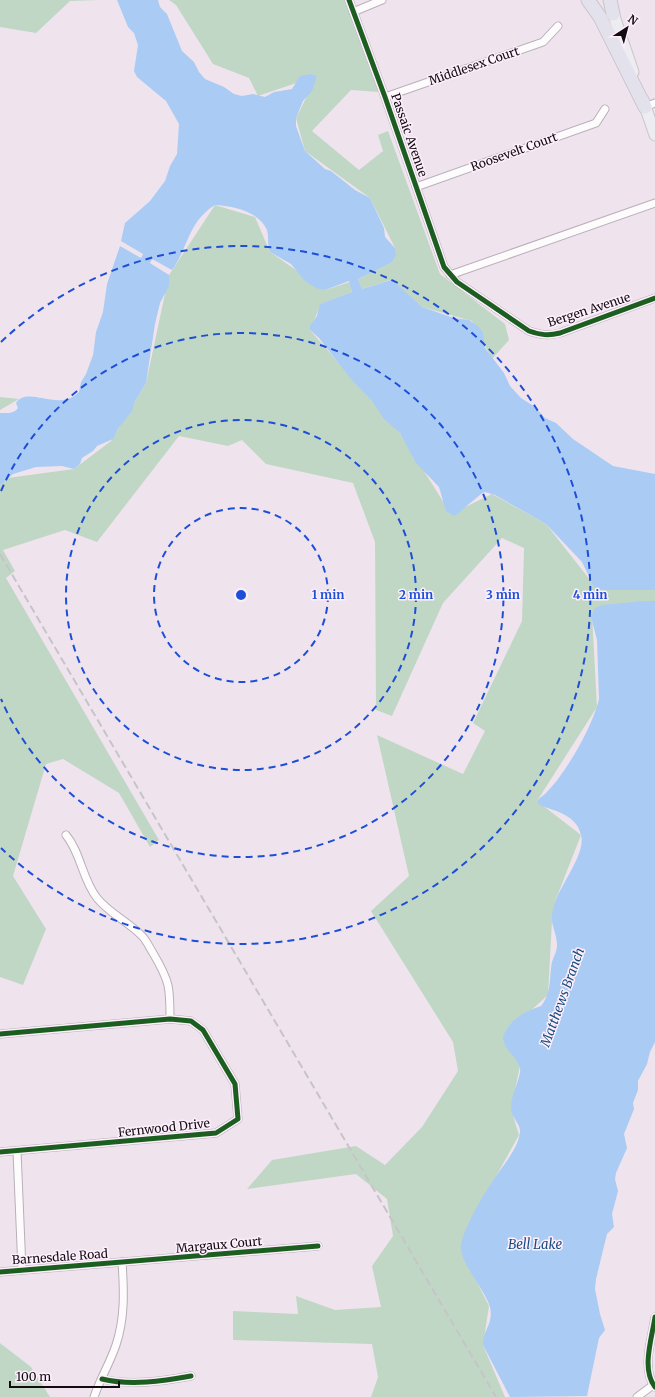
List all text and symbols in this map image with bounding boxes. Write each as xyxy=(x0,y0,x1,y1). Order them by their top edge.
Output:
north arrow xyxy=(607,8,647,48)
text: N xyxy=(625,12,641,28)
street label: Middlesex Court xyxy=(427,43,521,88)
street label: Passaic Avenue xyxy=(388,91,431,179)
street label: Roosevelt Court xyxy=(468,129,559,174)
street label: Bergen Avenue xyxy=(546,289,632,330)
text: 1 min xyxy=(312,587,344,602)
text: 2 min xyxy=(399,587,433,602)
text: 3 min xyxy=(486,587,520,602)
text: 4 min xyxy=(573,587,607,602)
centre of rings xyxy=(234,588,248,602)
water label: Matthews Branch xyxy=(536,945,588,1050)
street label: Fernwood Drive xyxy=(117,1115,211,1140)
street label: Margaux Court xyxy=(175,1233,263,1256)
water label: Bell Lake xyxy=(508,1236,562,1253)
street label: Barnesdale Road xyxy=(11,1246,109,1267)
scale bar xyxy=(10,1363,119,1389)
text: 100 m xyxy=(16,1369,51,1384)

